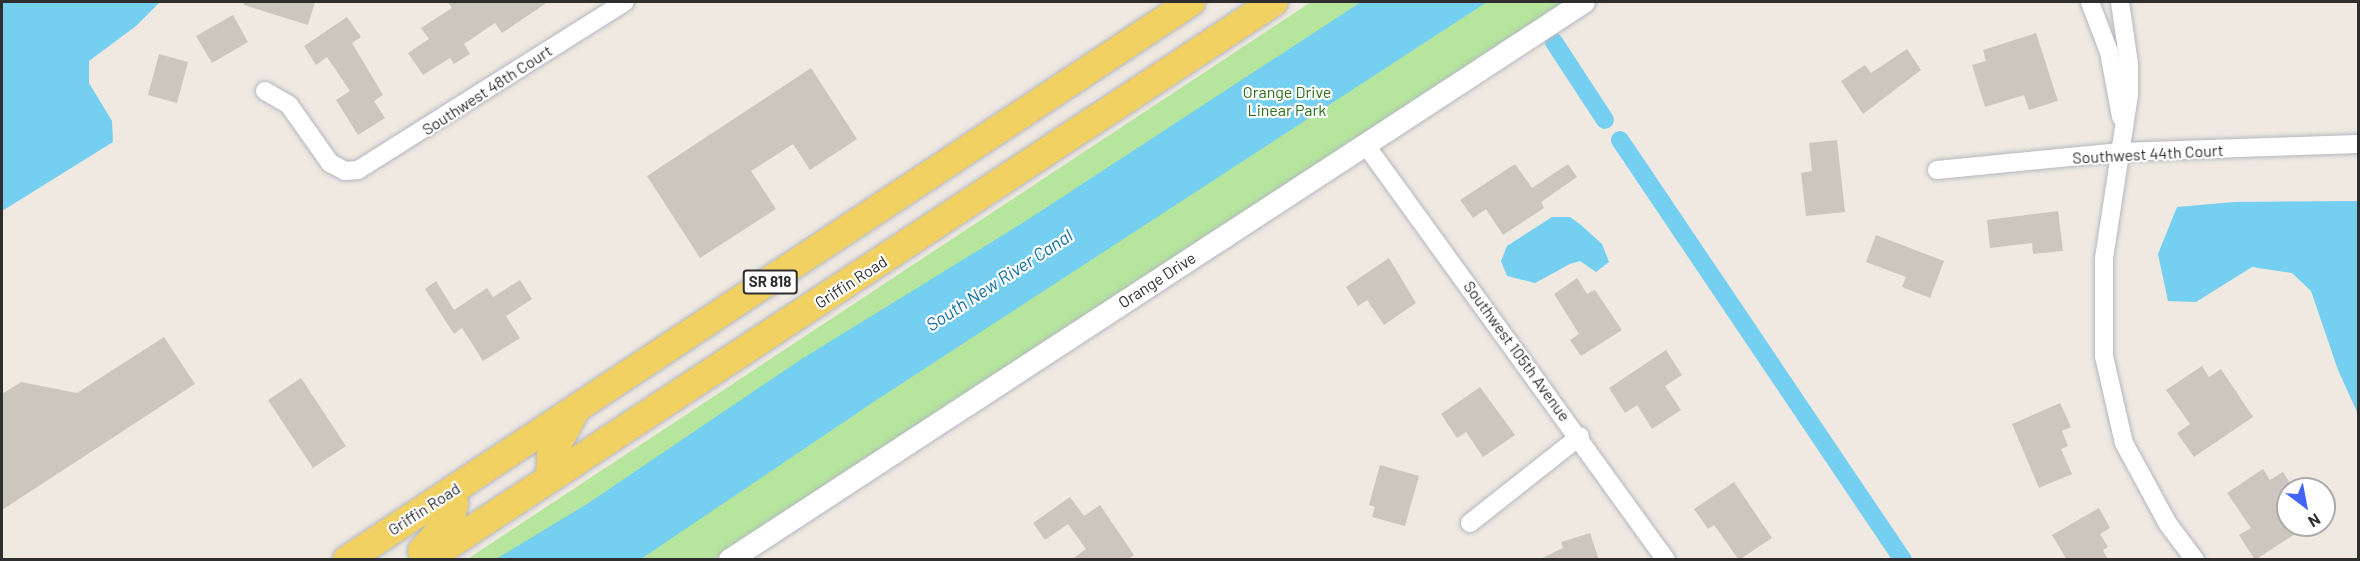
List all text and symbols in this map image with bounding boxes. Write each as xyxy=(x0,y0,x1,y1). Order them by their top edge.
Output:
street label: Southwest 48th Court xyxy=(418,41,556,139)
park label: Orange Drive Linear Park xyxy=(1243,82,1331,120)
street label: Southwest 44th Court xyxy=(2072,140,2224,168)
water label: South New River Canal xyxy=(922,225,1076,335)
street label: Orange Drive xyxy=(1115,248,1199,312)
street label: Griffin Road xyxy=(811,252,891,312)
road number: SR 818 xyxy=(742,270,798,294)
street label: Southwest 105th Avenue xyxy=(1460,277,1574,425)
north arrow xyxy=(2276,477,2336,537)
street label: Griffin Road xyxy=(384,479,464,539)
text: N xyxy=(2305,510,2324,532)

